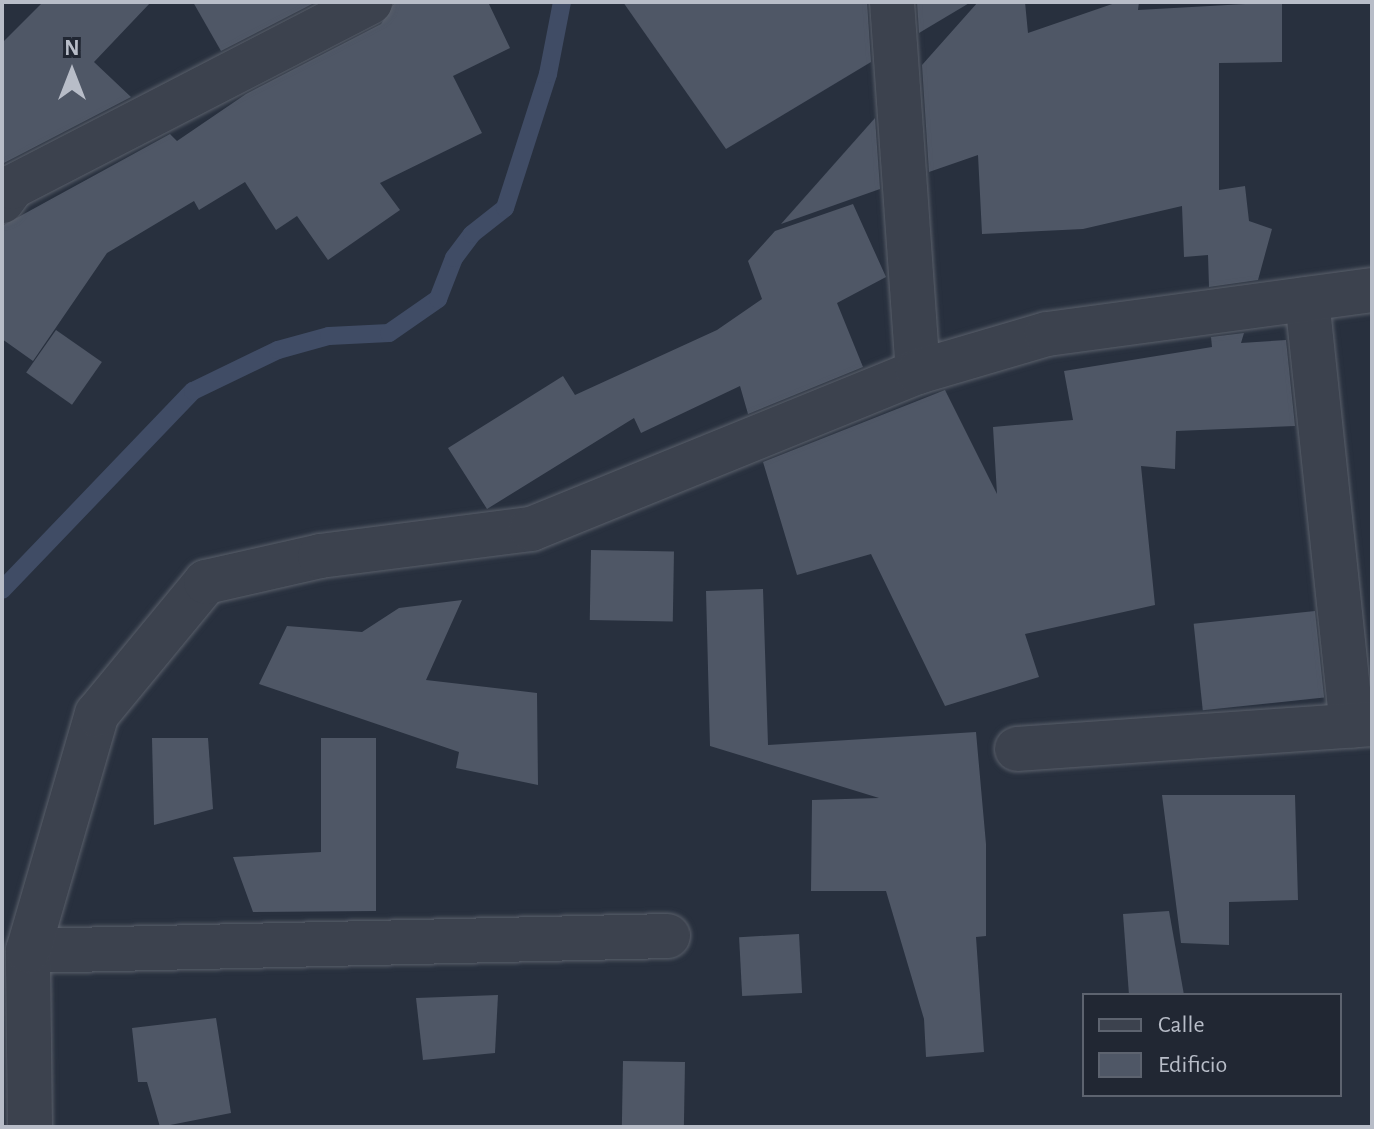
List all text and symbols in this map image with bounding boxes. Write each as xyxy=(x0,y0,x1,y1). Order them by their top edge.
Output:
north arrow xyxy=(32,32,112,112)
text: N xyxy=(64,37,80,59)
legend xyxy=(1082,993,1342,1097)
text: Calle xyxy=(1158,1013,1205,1037)
text: Edificio xyxy=(1158,1053,1227,1077)

